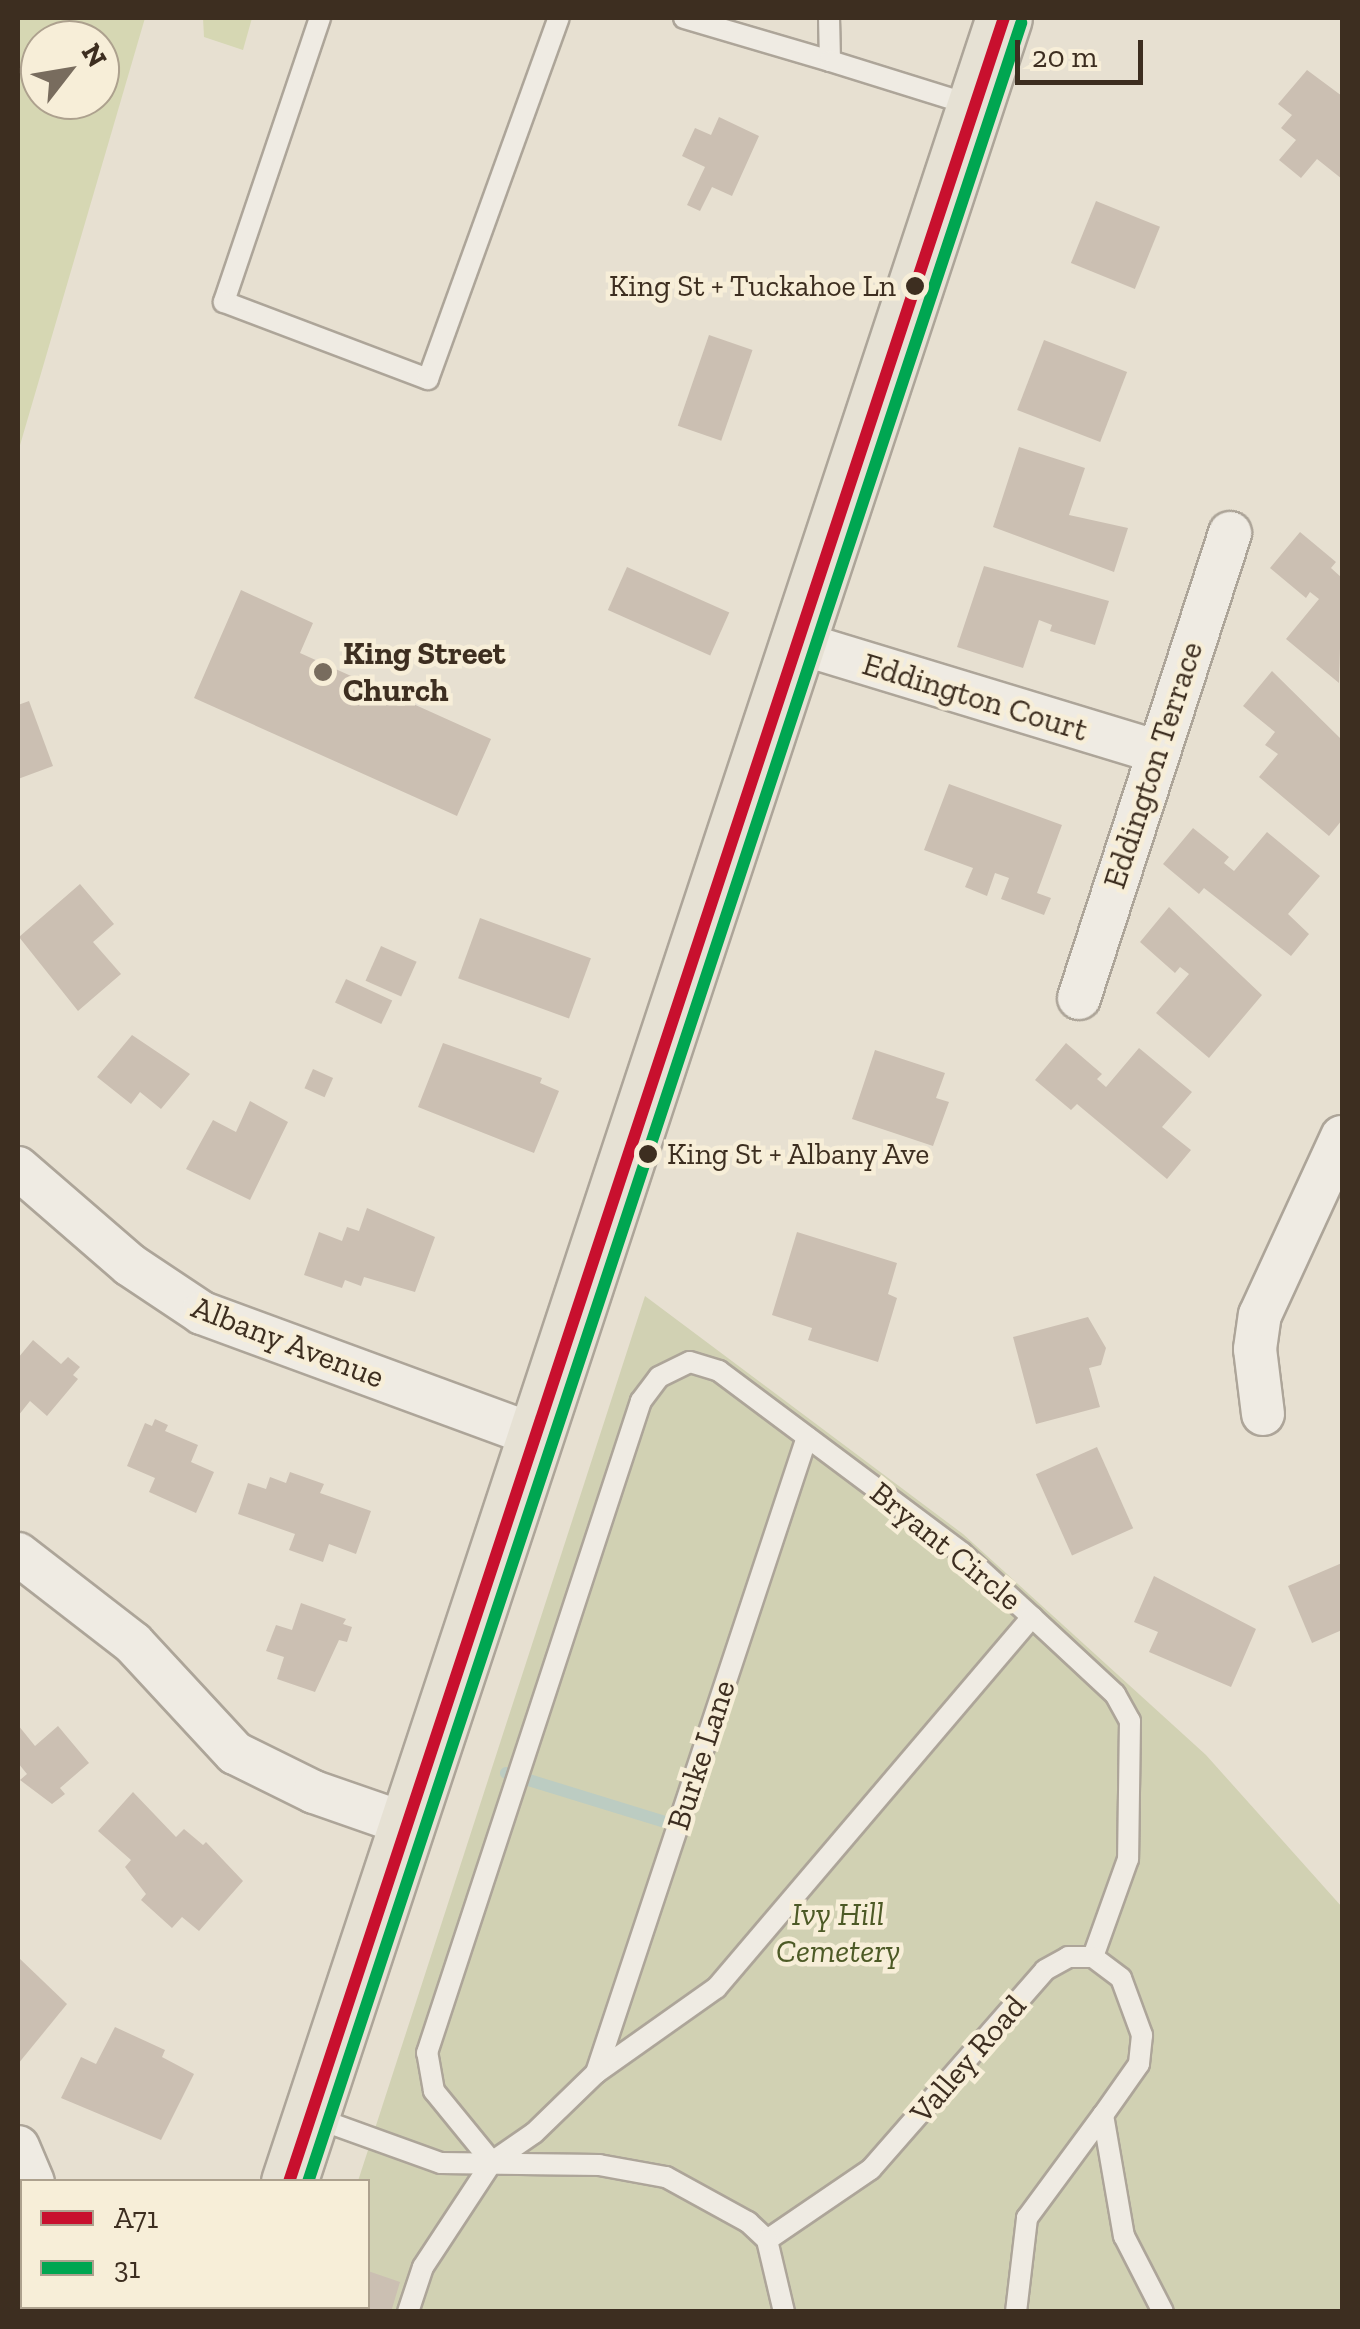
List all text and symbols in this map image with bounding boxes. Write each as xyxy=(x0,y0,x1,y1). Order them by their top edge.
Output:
north arrow xyxy=(20,20,120,120)
scale bar xyxy=(1020,20,1148,82)
text: N xyxy=(75,38,114,73)
text: 20 m xyxy=(1032,39,1097,75)
place label: King St + Tuckahoe Ln xyxy=(609,268,896,304)
marker: King St + Tuckahoe Ln xyxy=(905,276,925,296)
place label: King Street Church xyxy=(343,635,506,710)
street label: Eddington Terrace xyxy=(1095,637,1211,893)
street label: Eddington Court xyxy=(858,645,1092,749)
marker: King Street Church xyxy=(312,661,334,683)
place label: King St + Albany Ave xyxy=(667,1136,932,1172)
marker: King St + Albany Ave xyxy=(638,1144,658,1164)
street label: Albany Avenue xyxy=(186,1287,390,1397)
street label: Bryant Circle xyxy=(863,1473,1029,1619)
street label: Burke Lane xyxy=(659,1675,743,1835)
park label: Ivy Hill Cemetery xyxy=(776,1896,900,1971)
street label: Valley Road xyxy=(902,1987,1034,2131)
legend xyxy=(20,2179,370,2309)
text: A71 xyxy=(114,2200,158,2236)
text: 31 xyxy=(114,2250,140,2286)

